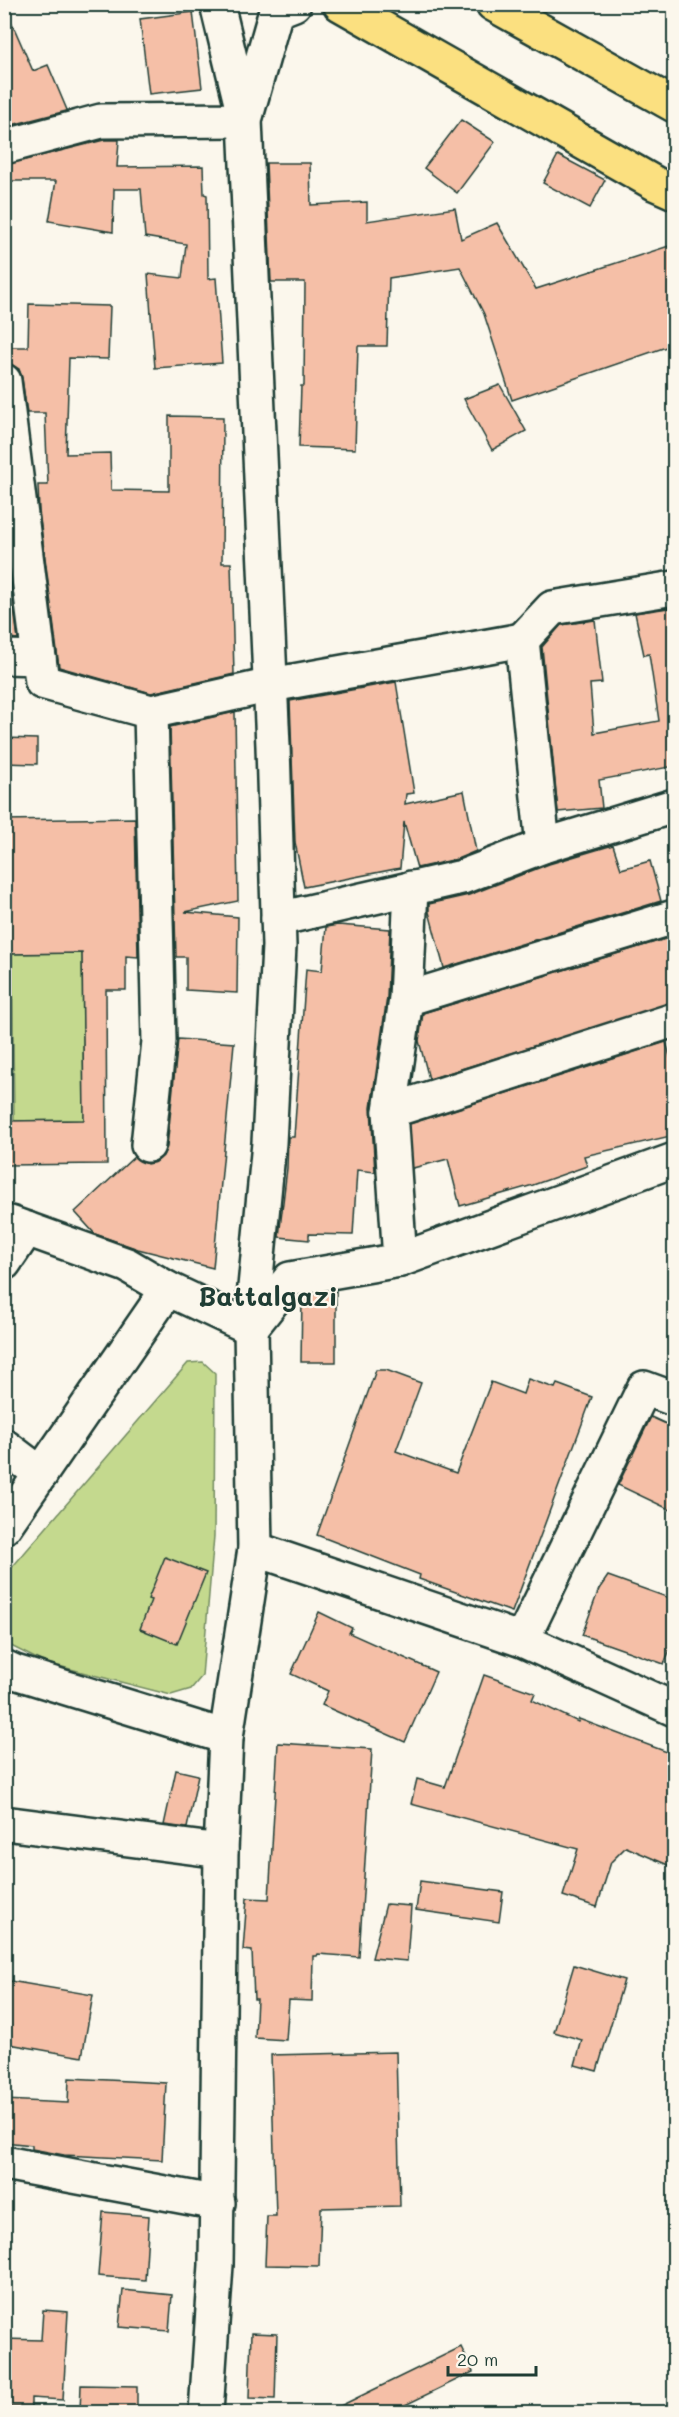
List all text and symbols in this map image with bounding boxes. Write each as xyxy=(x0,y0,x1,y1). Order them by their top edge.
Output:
district label: Battalgazi xyxy=(198,1278,338,1313)
scale bar xyxy=(448,2339,536,2377)
text: 20 m xyxy=(457,2347,498,2371)

